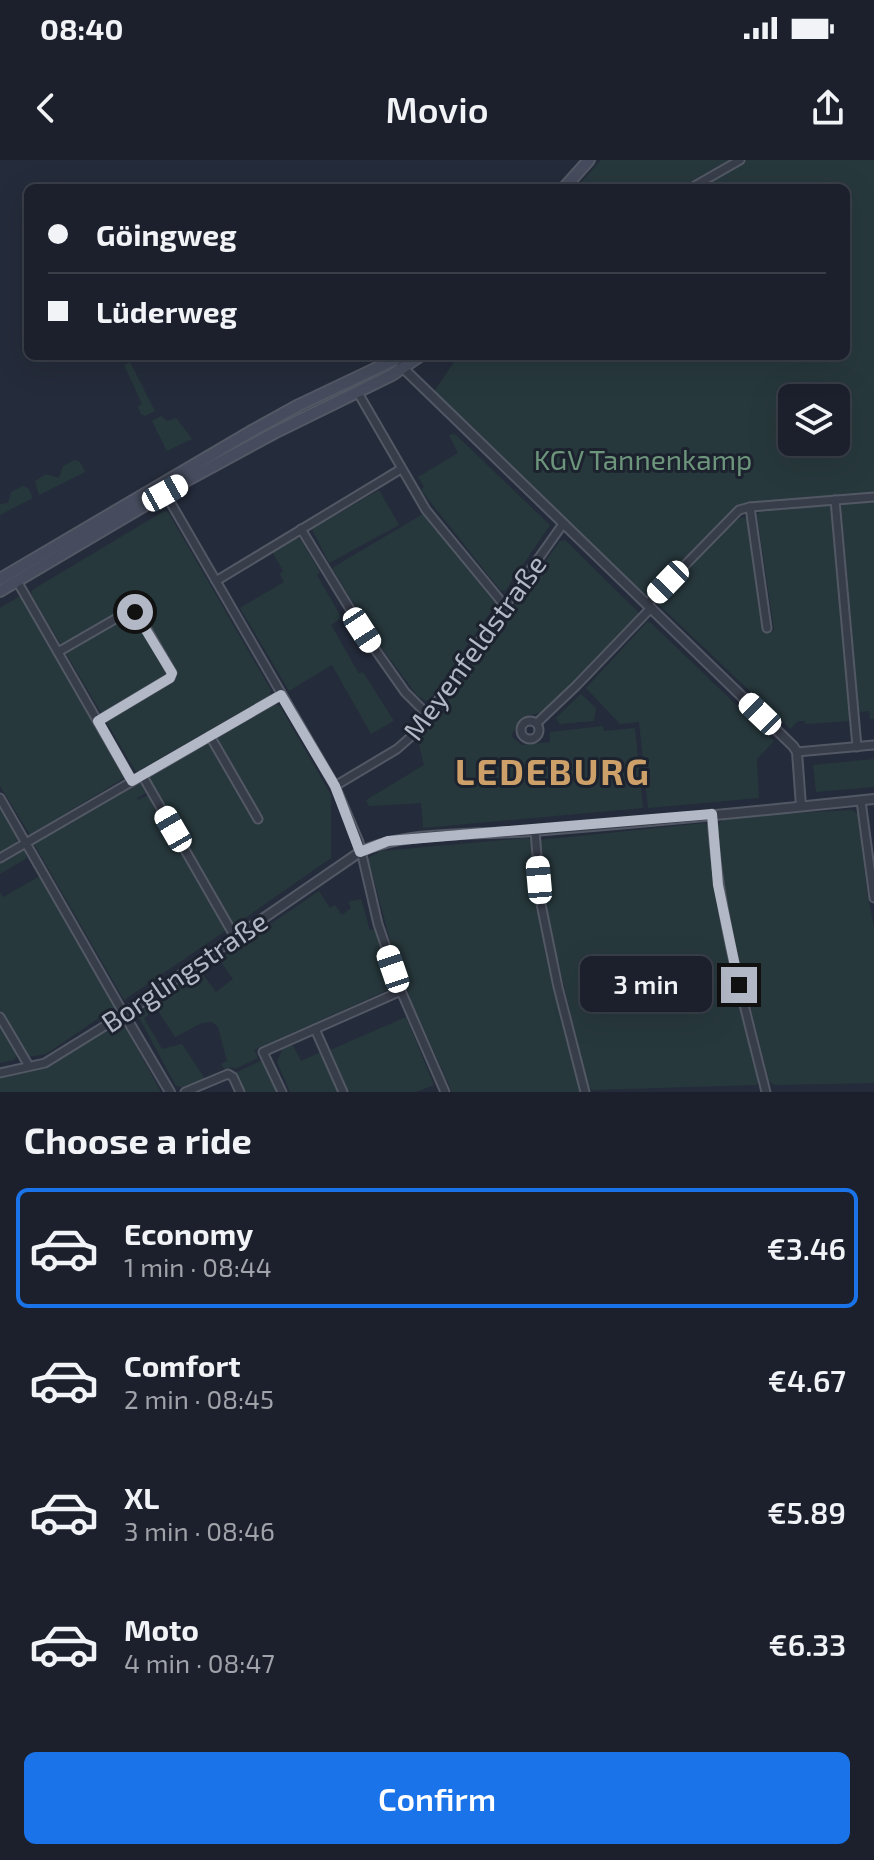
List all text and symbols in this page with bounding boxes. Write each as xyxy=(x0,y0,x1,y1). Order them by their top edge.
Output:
text: 08:40 xyxy=(40,10,123,46)
icon: back xyxy=(24,86,68,130)
icon: share xyxy=(806,86,850,130)
text: Movio xyxy=(385,87,489,130)
text: Göingweg xyxy=(96,216,237,252)
text: Lüderweg xyxy=(96,293,237,329)
map controls xyxy=(778,384,850,456)
button: layers xyxy=(778,384,850,456)
park label: KGV Tannenkamp xyxy=(534,442,752,476)
car xyxy=(138,471,192,515)
street label: Meyenfeldstraße xyxy=(395,548,553,746)
car xyxy=(643,556,693,608)
route start xyxy=(117,594,153,630)
car xyxy=(339,603,385,657)
car xyxy=(734,689,786,739)
district label: LEDEBURG xyxy=(455,749,651,792)
car xyxy=(151,802,195,856)
car xyxy=(525,855,553,905)
street label: Borglingstraße xyxy=(95,903,273,1039)
car xyxy=(374,942,412,996)
callout: 3 min xyxy=(579,957,711,1013)
route end xyxy=(721,967,757,1003)
text: 3 min xyxy=(613,968,679,999)
text: Choose a ride xyxy=(24,1118,252,1161)
icon: car xyxy=(28,1212,100,1284)
text: Economy xyxy=(124,1215,253,1251)
text: €3.46 xyxy=(767,1230,846,1266)
text: 1 min · 08:44 xyxy=(124,1251,272,1282)
icon: car xyxy=(28,1344,100,1416)
text: Comfort xyxy=(124,1347,241,1383)
text: €4.67 xyxy=(768,1362,846,1398)
text: 2 min · 08:45 xyxy=(124,1383,274,1414)
icon: car xyxy=(28,1476,100,1548)
text: XL xyxy=(124,1479,159,1515)
text: €5.89 xyxy=(767,1494,846,1530)
text: 3 min · 08:46 xyxy=(124,1515,275,1546)
icon: car xyxy=(28,1608,100,1680)
text: Moto xyxy=(124,1611,199,1647)
text: €6.33 xyxy=(768,1626,846,1662)
text: 4 min · 08:47 xyxy=(124,1647,275,1678)
button: Confirm xyxy=(24,1752,850,1844)

